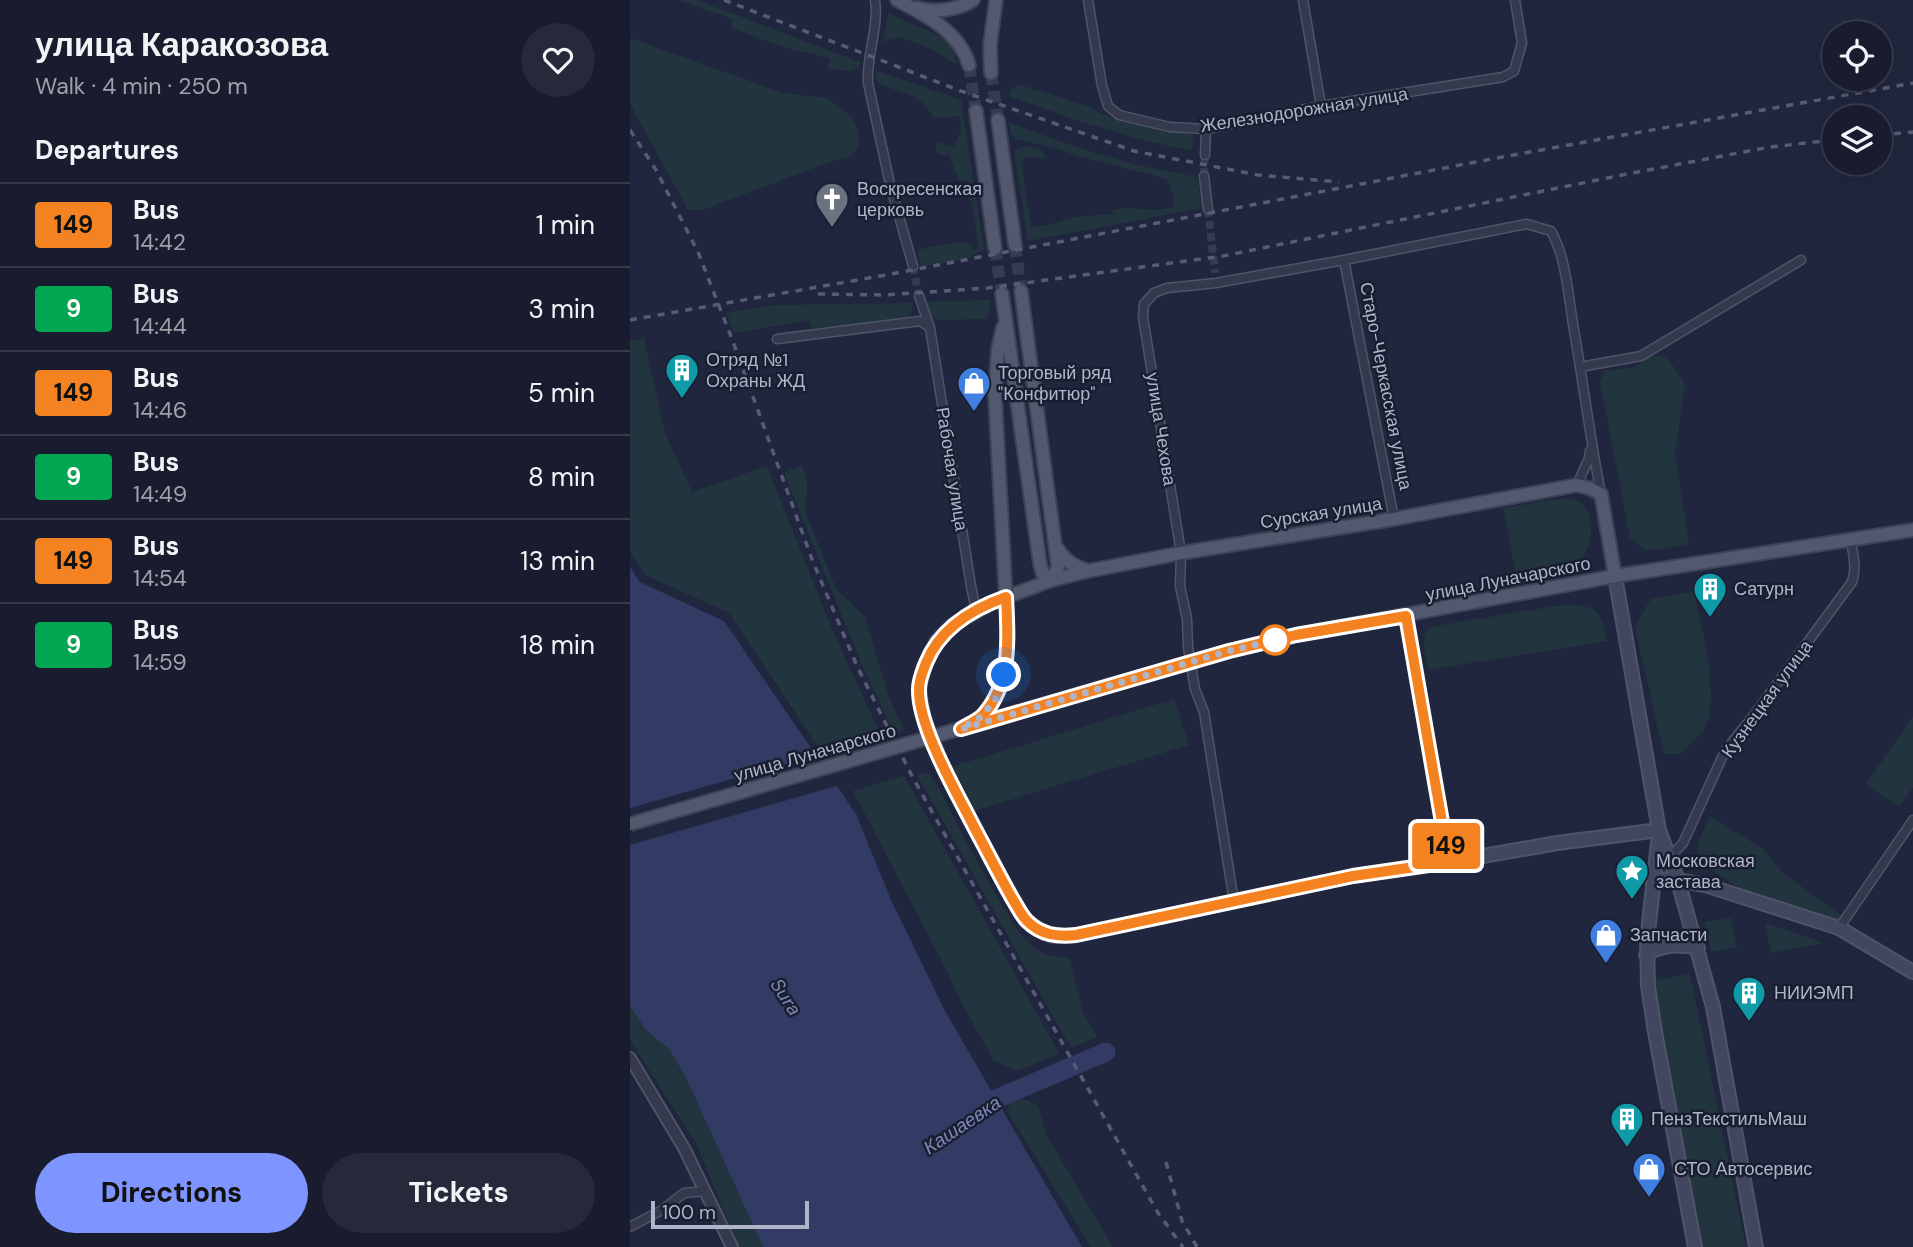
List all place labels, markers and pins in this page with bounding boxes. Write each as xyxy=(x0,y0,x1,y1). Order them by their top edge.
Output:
place label: Воскресенская церковь xyxy=(857,177,982,222)
church icon: Воскресенская церковь xyxy=(813,180,851,229)
place label: Отряд №1 Охраны ЖД xyxy=(706,348,805,393)
building icon: Отряд №1 Охраны ЖД xyxy=(663,351,701,400)
place label: Торговый ряд "Конфитюр" xyxy=(998,361,1112,406)
shop icon: Торговый ряд "Конфитюр" xyxy=(955,364,993,413)
building icon: Сатурн xyxy=(1691,570,1729,619)
place label: Сатурн xyxy=(1734,577,1794,601)
unlabelled marker xyxy=(1260,625,1290,655)
place label: Московская застава xyxy=(1656,849,1755,894)
place icon: Московская застава xyxy=(1613,852,1651,901)
shop icon: Запчасти xyxy=(1587,916,1625,965)
place label: Запчасти xyxy=(1630,923,1707,947)
building icon: НИИЭМП xyxy=(1730,974,1768,1023)
place label: НИИЭМП xyxy=(1774,981,1854,1005)
building icon: ПензТекстильМаш xyxy=(1608,1100,1646,1149)
place label: ПензТекстильМаш xyxy=(1651,1107,1807,1131)
shop icon: СТО Автосервис xyxy=(1630,1150,1668,1199)
place label: СТО Автосервис xyxy=(1674,1157,1812,1181)

